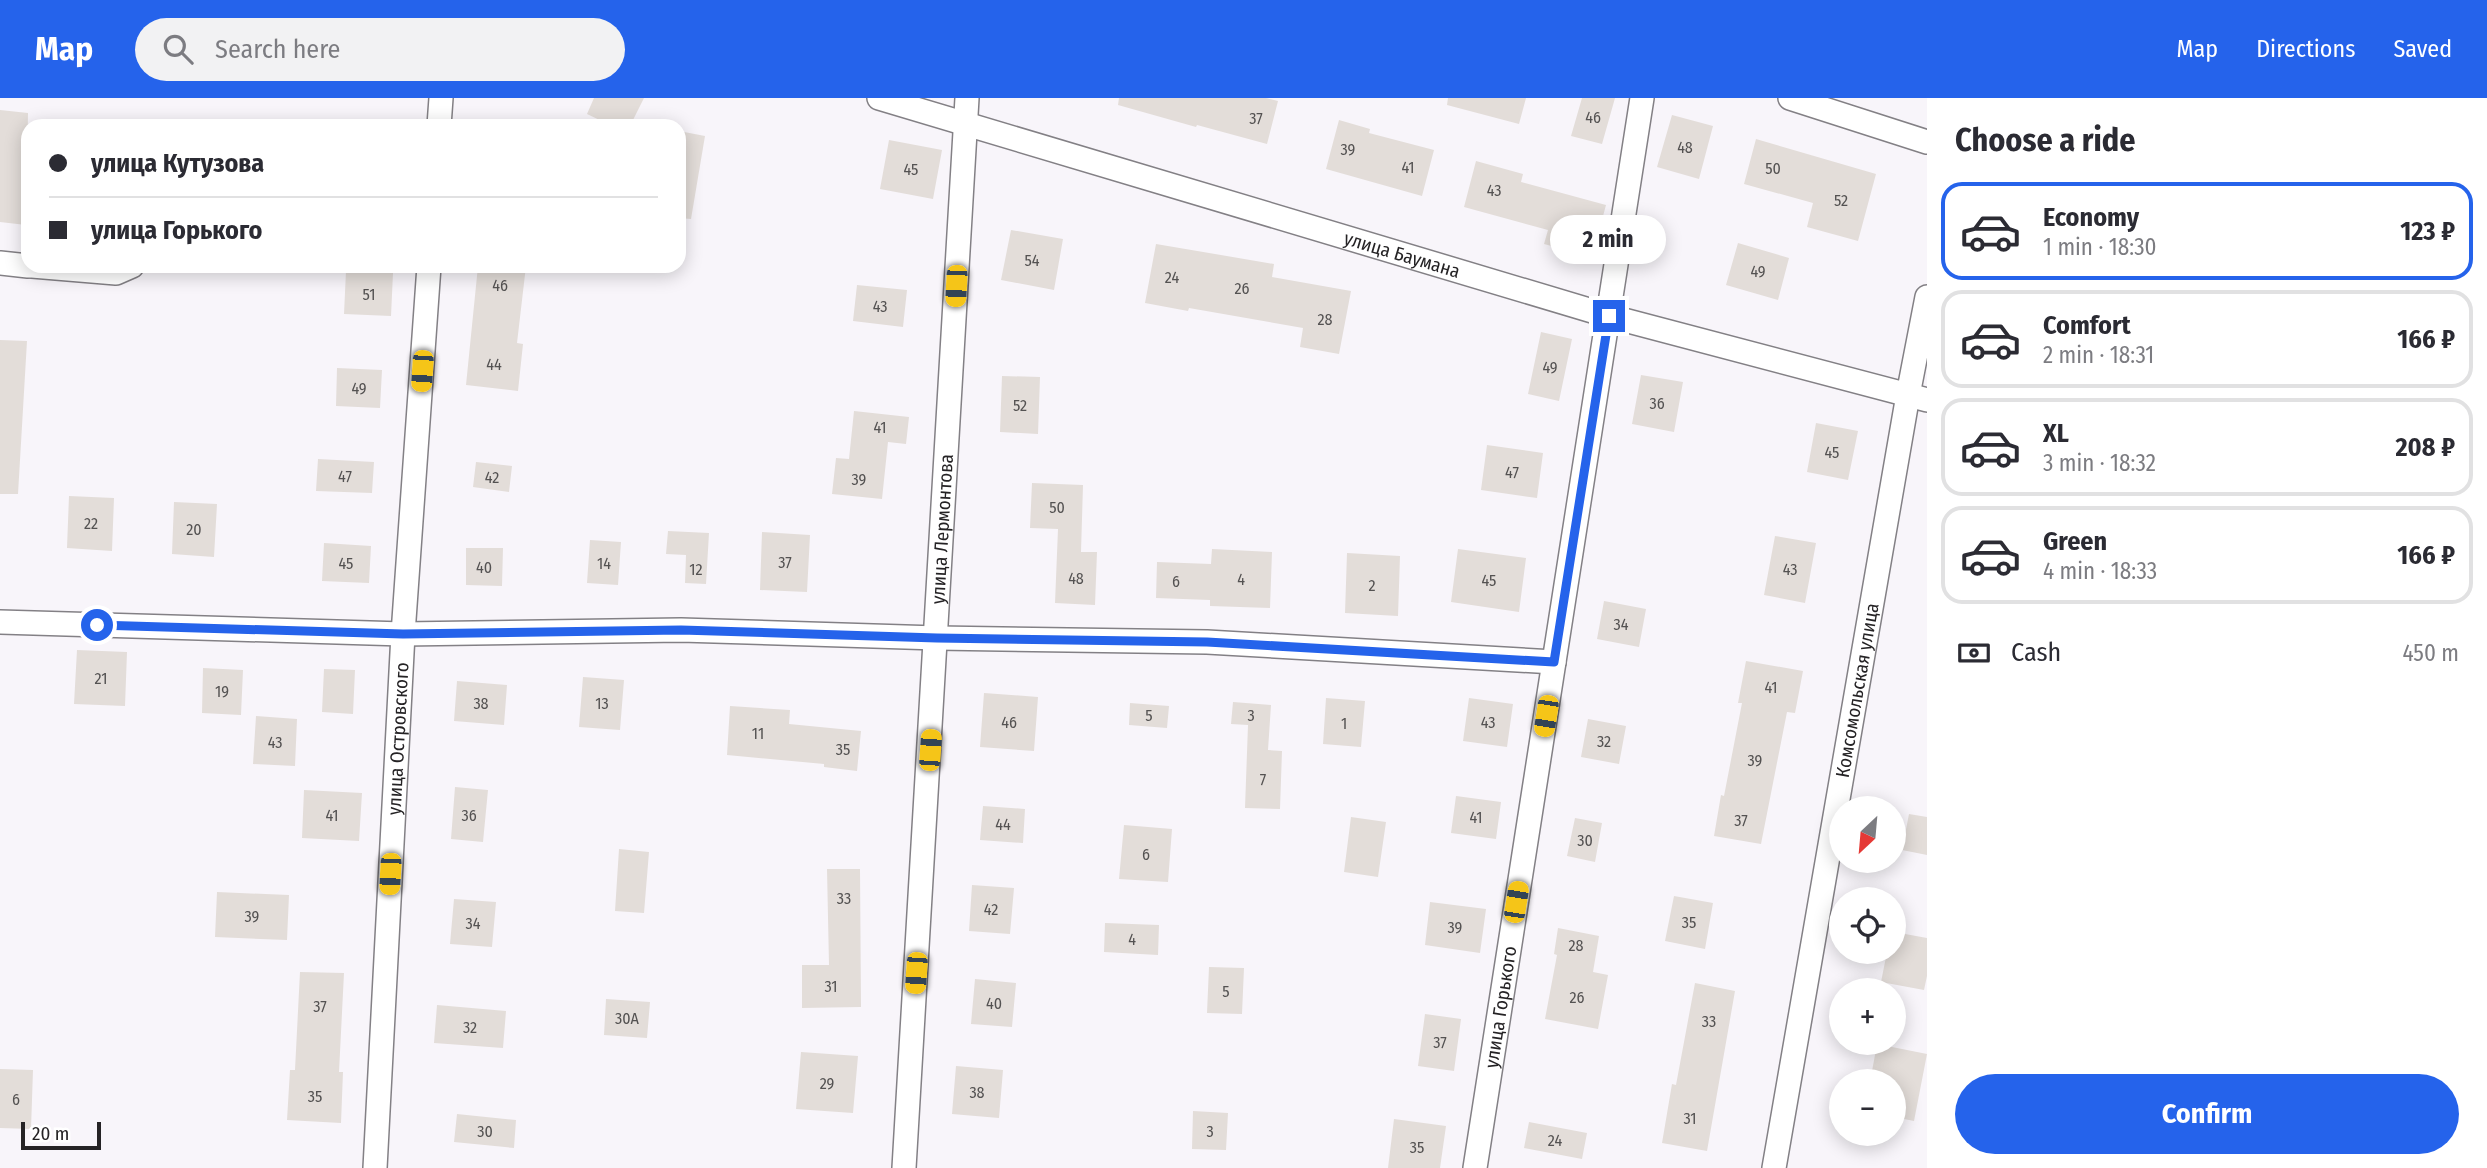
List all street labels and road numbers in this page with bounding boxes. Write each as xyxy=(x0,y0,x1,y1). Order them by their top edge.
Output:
street label: улица Баумана xyxy=(1341,227,1463,283)
street label: улица Лермонтова xyxy=(926,453,958,605)
street label: Комсомольская улица xyxy=(1831,601,1884,779)
street label: улица Островского xyxy=(383,661,414,816)
street label: улица Горького xyxy=(1480,944,1522,1070)

